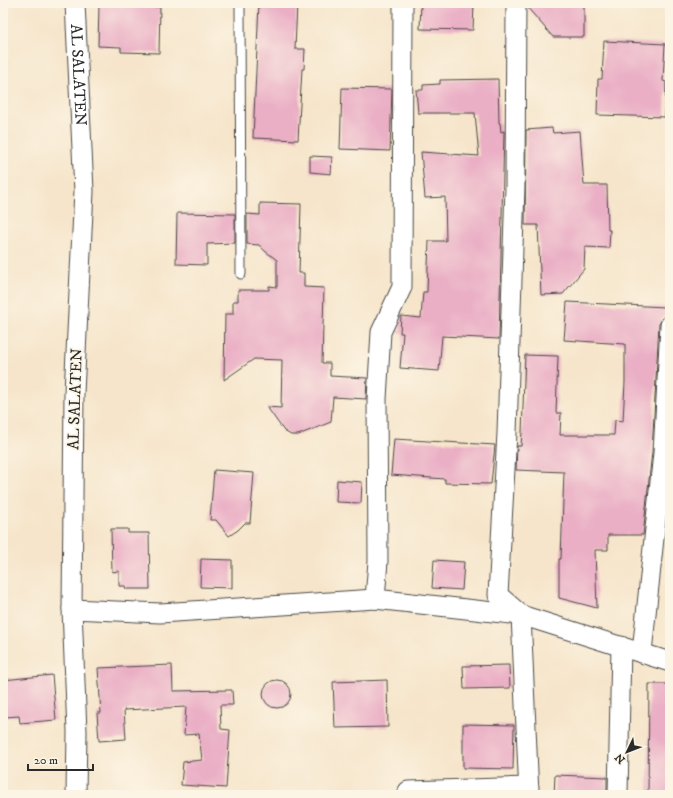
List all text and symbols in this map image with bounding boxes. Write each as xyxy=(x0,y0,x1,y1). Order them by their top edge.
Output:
street label: AL SALATEN xyxy=(66,24,91,126)
street label: AL SALATEN xyxy=(63,348,87,450)
north arrow xyxy=(607,732,647,772)
scale bar xyxy=(28,746,93,772)
text: N xyxy=(612,750,629,766)
text: 20 m xyxy=(34,753,58,768)

